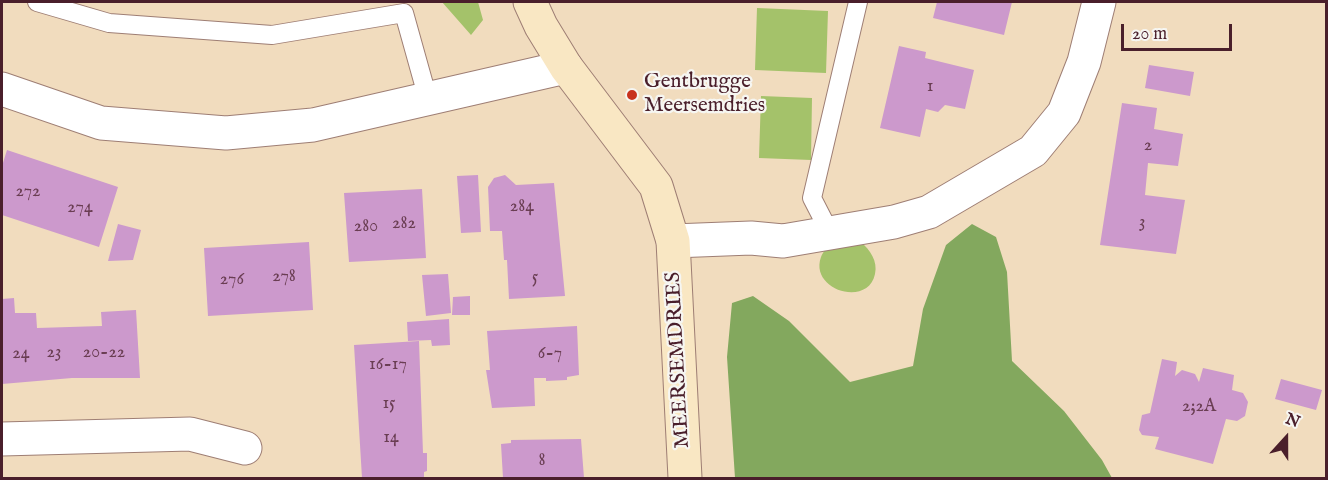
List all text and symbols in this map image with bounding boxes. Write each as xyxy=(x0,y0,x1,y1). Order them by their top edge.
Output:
scale bar xyxy=(1124,12,1235,50)
text: 20 m xyxy=(1132,23,1167,46)
place label: Gentbrugge Meersemdries xyxy=(644,70,765,120)
house number: 1 xyxy=(927,76,933,98)
marker: Gentbrugge Meersemdries xyxy=(625,88,639,102)
house number: 2 xyxy=(1144,135,1152,157)
house number: 272 xyxy=(15,181,41,203)
house number: 284 xyxy=(510,196,534,218)
house number: 274 xyxy=(67,197,93,219)
house number: 3 xyxy=(1139,212,1145,234)
house number: 282 xyxy=(392,213,416,235)
house number: 280 xyxy=(354,216,378,238)
house number: 278 xyxy=(272,266,296,288)
house number: 5 xyxy=(532,267,538,289)
house number: 276 xyxy=(220,269,244,291)
street label: MEERSEMDRIES xyxy=(662,271,696,449)
house number: 23 xyxy=(46,342,62,364)
house number: 20-22 xyxy=(83,342,125,364)
house number: 24 xyxy=(12,343,30,365)
house number: 6-7 xyxy=(538,343,562,365)
house number: 16-17 xyxy=(369,354,407,376)
house number: 15 xyxy=(382,393,396,415)
house number: 2;2A xyxy=(1182,396,1216,418)
north arrow xyxy=(1256,408,1316,468)
text: N xyxy=(1282,409,1302,433)
house number: 14 xyxy=(383,427,399,449)
house number: 8 xyxy=(538,450,546,472)

